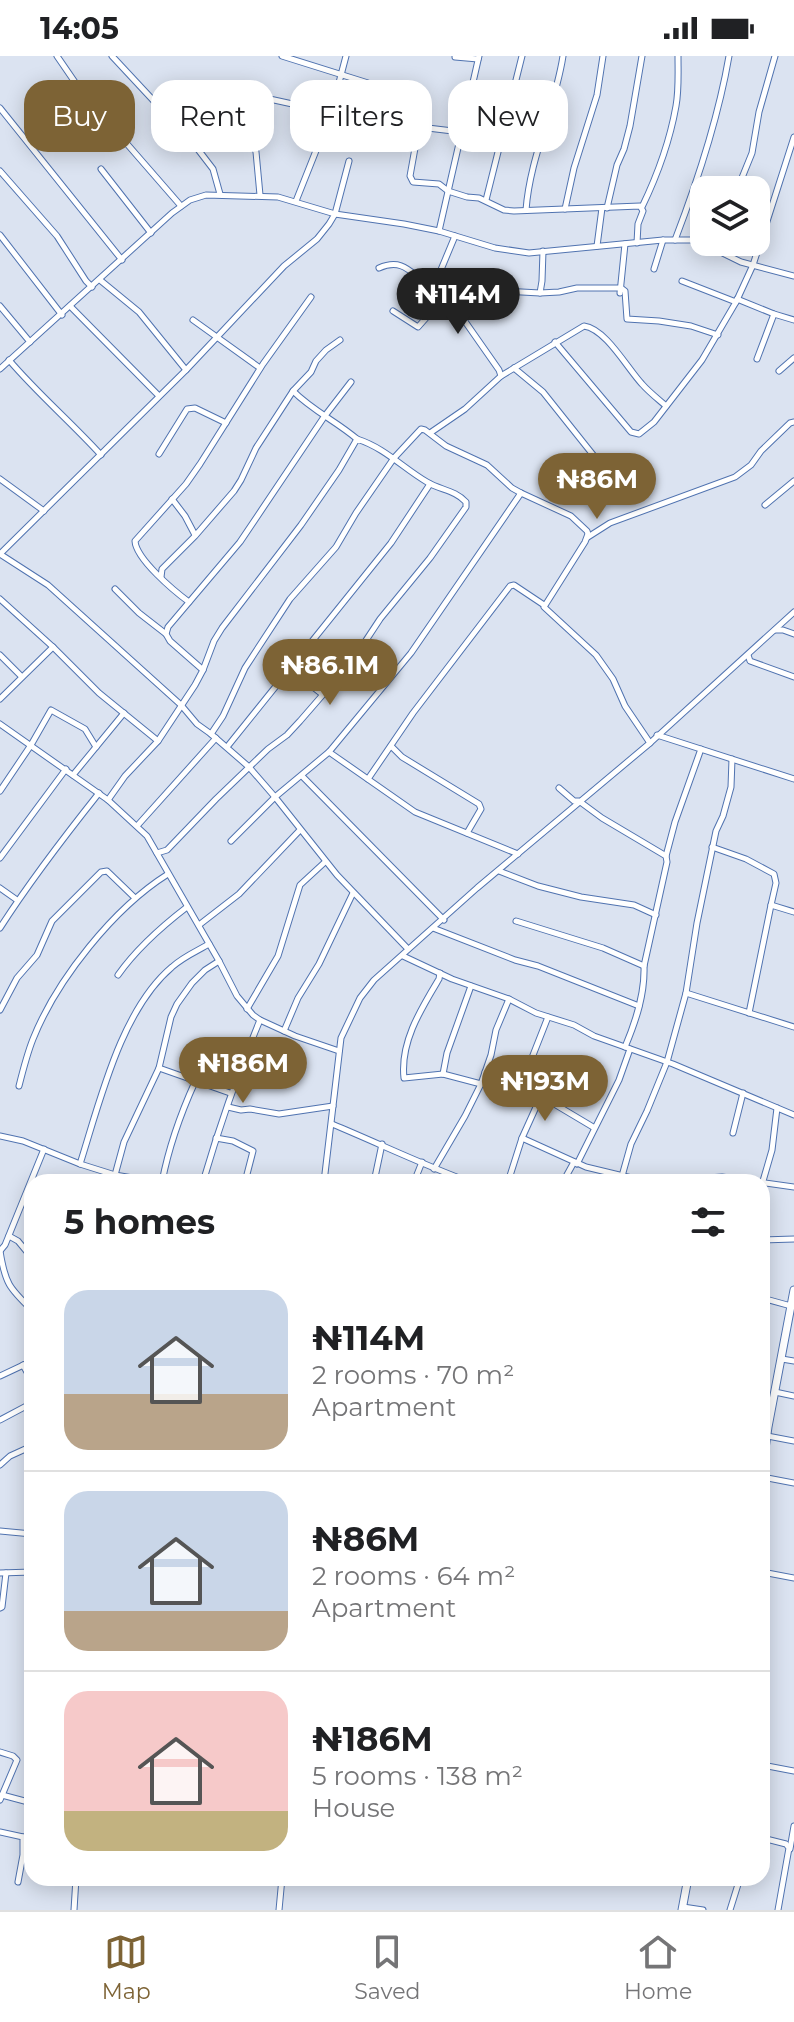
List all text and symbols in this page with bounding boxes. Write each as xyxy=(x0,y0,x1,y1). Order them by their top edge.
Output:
text: 14:05 xyxy=(40,10,119,47)
chip: Buy xyxy=(24,80,135,152)
chip: Rent xyxy=(151,80,274,152)
chip: Filters xyxy=(290,80,432,152)
chip: New xyxy=(448,80,568,152)
map controls xyxy=(690,176,770,256)
button: layers xyxy=(690,176,770,256)
pin: ₦114M xyxy=(402,268,514,336)
text: ₦114M xyxy=(415,278,501,310)
pin: ₦86M xyxy=(550,453,644,521)
text: ₦86M xyxy=(556,463,638,495)
pin: ₦86.1M xyxy=(265,639,395,707)
text: ₦86.1M xyxy=(281,649,379,681)
pin: ₦186M xyxy=(187,1037,299,1105)
text: ₦186M xyxy=(197,1047,289,1079)
pin: ₦193M xyxy=(489,1055,601,1123)
text: ₦193M xyxy=(500,1065,590,1097)
icon: filters xyxy=(686,1200,730,1244)
text: 5 homes xyxy=(64,1201,215,1243)
text: ₦114M xyxy=(312,1317,425,1359)
icon: home xyxy=(128,1322,224,1418)
text: 2 rooms · 70 m² xyxy=(312,1359,514,1391)
text: Apartment xyxy=(312,1391,456,1423)
text: ₦86M xyxy=(312,1518,419,1560)
icon: home xyxy=(128,1523,224,1619)
text: 2 rooms · 64 m² xyxy=(312,1560,515,1592)
text: Apartment xyxy=(312,1592,456,1624)
text: ₦186M xyxy=(312,1718,433,1760)
icon: home xyxy=(128,1723,224,1819)
text: 5 rooms · 138 m² xyxy=(312,1760,523,1792)
text: House xyxy=(312,1792,395,1824)
tab: Map xyxy=(102,1930,151,2005)
tab: Saved xyxy=(354,1930,420,2005)
tab: Home xyxy=(624,1930,692,2005)

